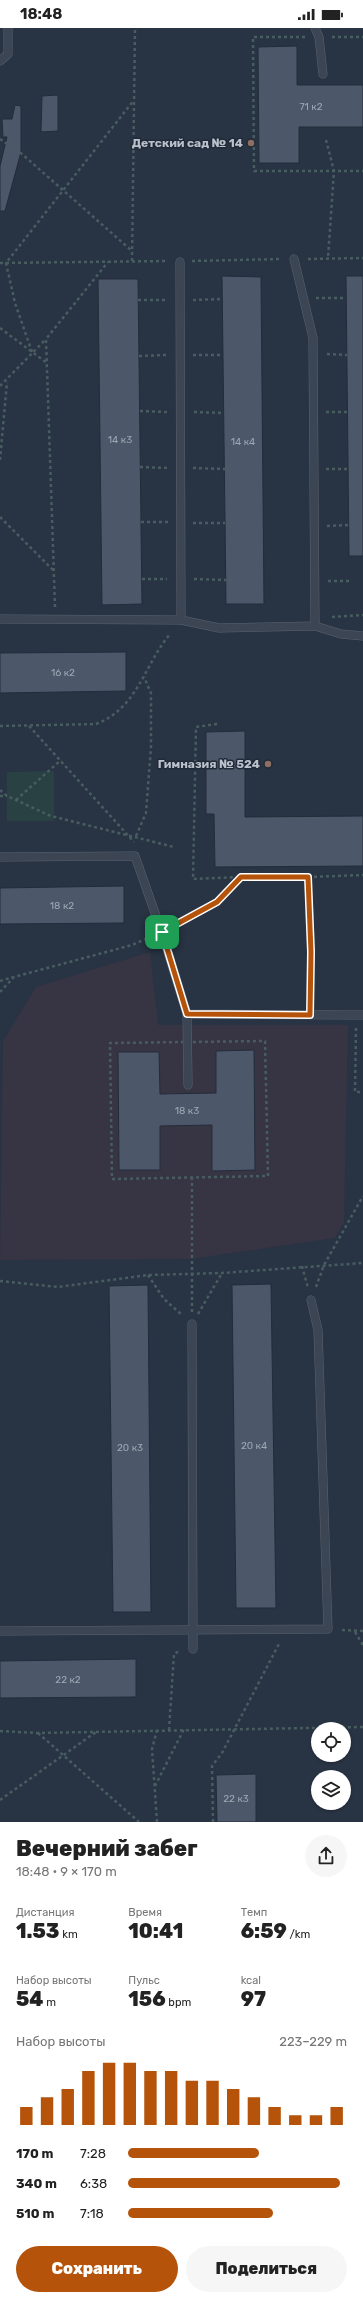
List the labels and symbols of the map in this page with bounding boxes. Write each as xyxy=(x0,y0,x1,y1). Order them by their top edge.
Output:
house number: 71 к2 xyxy=(299,101,323,113)
place label: Детский сад № 14 xyxy=(132,136,243,150)
marker: Детский сад № 14 xyxy=(246,138,256,148)
house number: 14 к3 xyxy=(108,434,132,446)
house number: 14 к4 xyxy=(231,436,255,448)
house number: 16 к2 xyxy=(51,667,75,679)
place label: Гимназия № 524 xyxy=(158,757,260,771)
marker: Гимназия № 524 xyxy=(263,759,273,769)
house number: 18 к2 xyxy=(50,900,74,912)
pin xyxy=(145,915,179,949)
house number: 18 к3 xyxy=(175,1105,199,1117)
house number: 20 к4 xyxy=(241,1440,267,1452)
house number: 20 к3 xyxy=(117,1442,143,1454)
house number: 22 к2 xyxy=(55,1674,81,1686)
house number: 22 к3 xyxy=(223,1793,249,1805)

